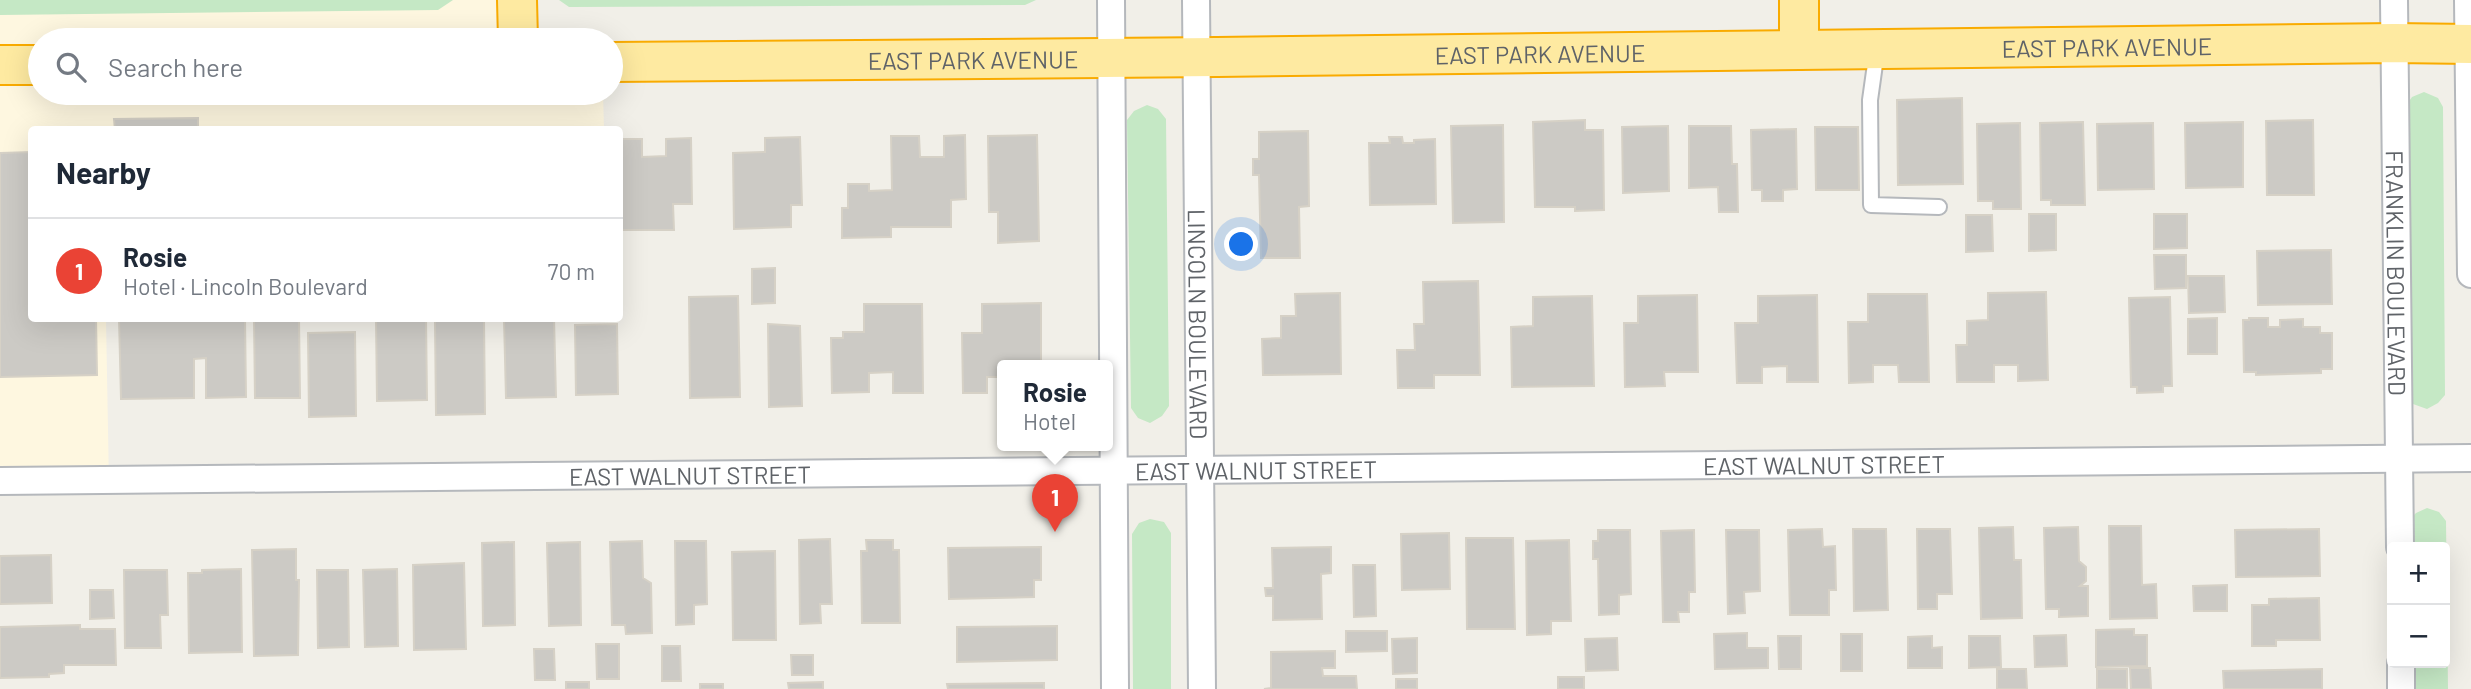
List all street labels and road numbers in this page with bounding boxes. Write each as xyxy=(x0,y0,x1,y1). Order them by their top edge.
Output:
street label: EAST PARK AVENUE xyxy=(2001,31,2212,62)
street label: EAST PARK AVENUE xyxy=(1434,37,1645,69)
street label: EAST PARK AVENUE xyxy=(867,44,1078,74)
street label: FRANKLIN BOULEVARD xyxy=(2381,150,2413,396)
street label: LINCOLN BOULEVARD xyxy=(1183,209,1214,439)
street label: EAST WALNUT STREET xyxy=(1703,448,1945,480)
street label: EAST WALNUT STREET xyxy=(1135,454,1377,485)
street label: EAST WALNUT STREET xyxy=(569,459,811,490)

